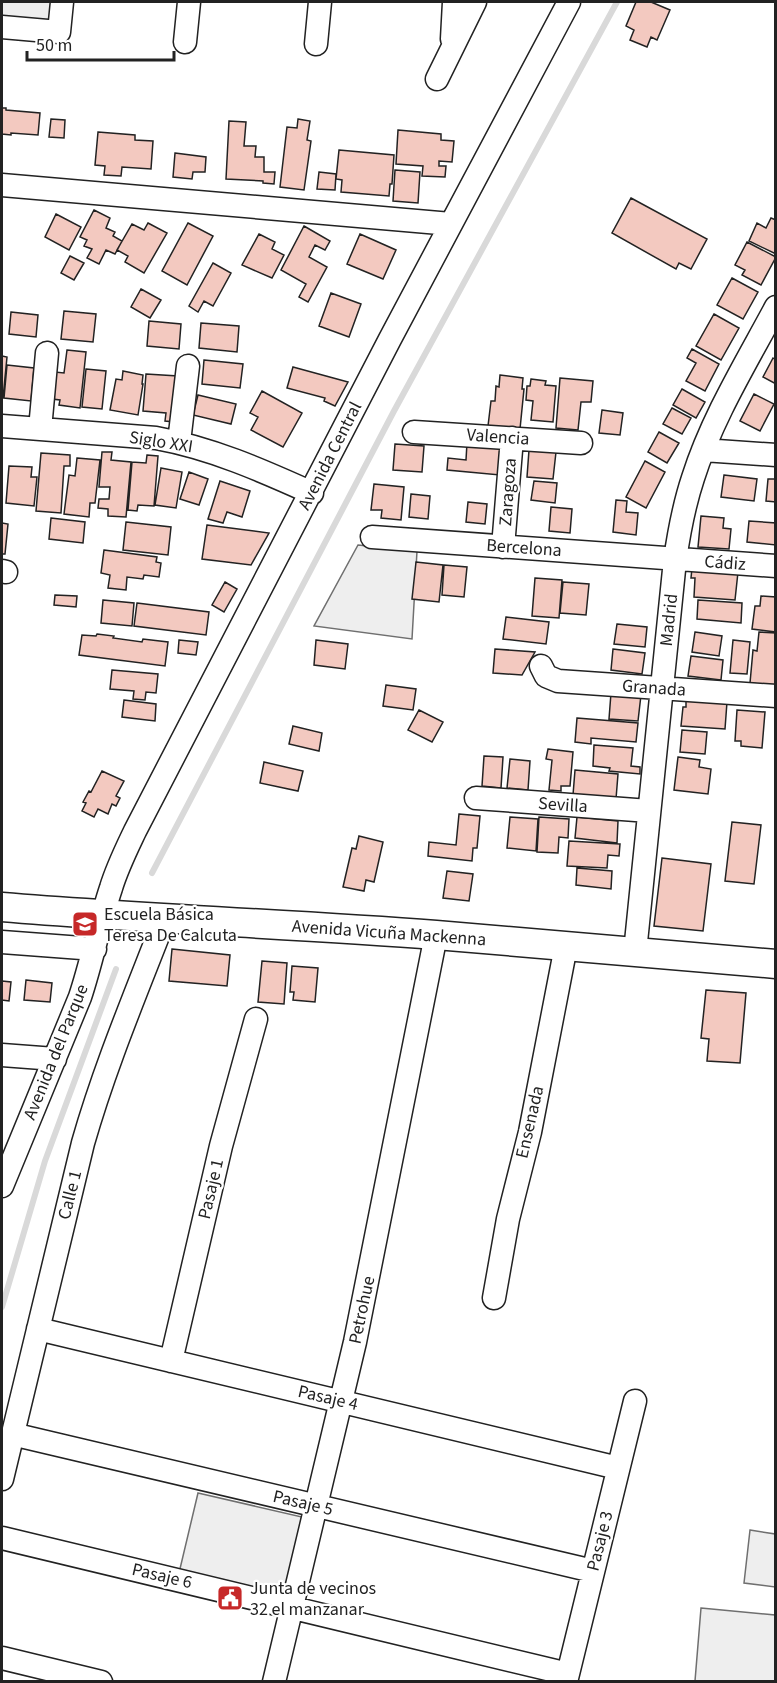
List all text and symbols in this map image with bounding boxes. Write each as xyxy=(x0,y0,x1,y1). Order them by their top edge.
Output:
scale bar xyxy=(27,24,174,62)
text: 50 m xyxy=(36,33,72,58)
street label: Avenida Central xyxy=(292,398,368,514)
street label: Valencia xyxy=(466,422,530,452)
street label: Siglo XXI xyxy=(127,425,195,459)
street label: Zaragoza xyxy=(493,457,523,527)
street label: Bercelona xyxy=(485,533,563,563)
street label: Cádiz xyxy=(703,549,747,577)
street label: Madrid xyxy=(654,592,684,648)
street label: Granada xyxy=(621,673,687,703)
street label: Sevilla xyxy=(537,791,589,819)
place label: Escuela Básica Teresa De Calcuta xyxy=(104,902,237,948)
school or university icon: Escuela Básica Teresa De Calcuta xyxy=(70,909,100,939)
street label: Avenida Vicuña Mackenna xyxy=(291,914,487,952)
street label: Avenida del Parque xyxy=(17,980,95,1124)
street label: Ensenada xyxy=(510,1083,550,1161)
street label: Pasaje 1 xyxy=(192,1156,230,1222)
street label: Calle 1 xyxy=(52,1168,88,1222)
street label: Petrohue xyxy=(343,1274,381,1346)
street label: Pasaje 4 xyxy=(295,1379,361,1417)
street label: Pasaje 5 xyxy=(270,1484,336,1522)
street label: Pasaje 3 xyxy=(580,1508,620,1574)
street label: Pasaje 6 xyxy=(129,1557,195,1595)
place label: Junta de vecinos 32 el manzanar xyxy=(250,1576,376,1622)
public building icon: Junta de vecinos 32 el manzanar xyxy=(215,1583,245,1613)

